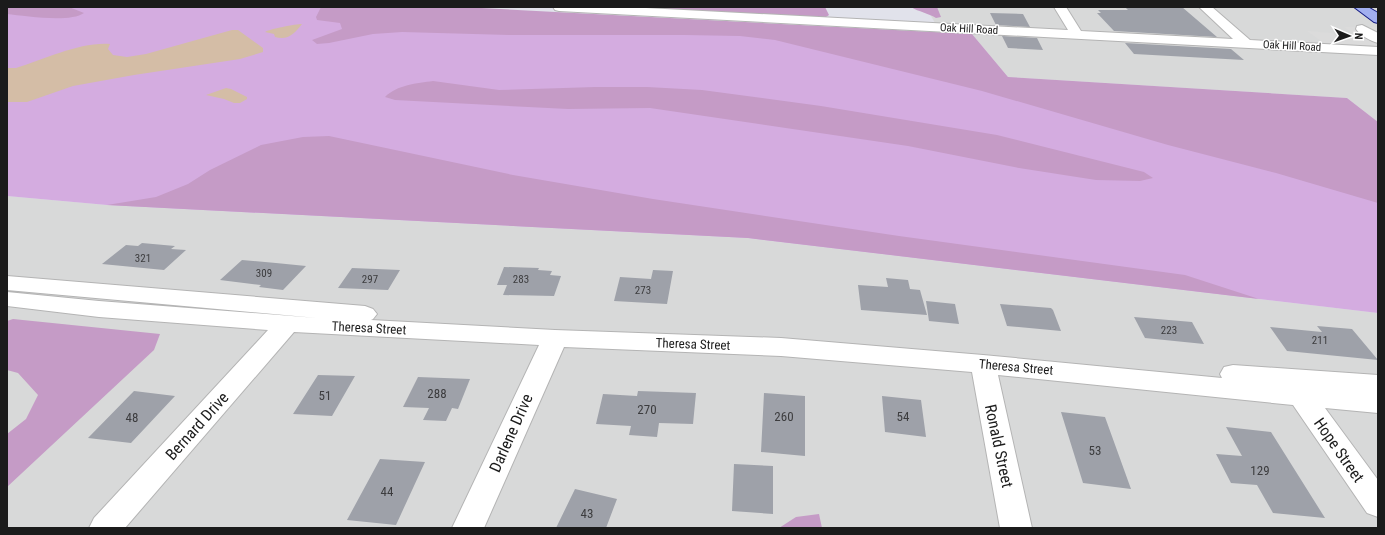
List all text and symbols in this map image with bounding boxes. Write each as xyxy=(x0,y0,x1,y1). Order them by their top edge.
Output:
north arrow xyxy=(1329,16,1369,56)
street label: Oak Hill Road xyxy=(940,21,998,37)
text: N xyxy=(1352,33,1365,40)
street label: Oak Hill Road xyxy=(1263,38,1321,54)
house number: 321 xyxy=(135,252,151,265)
house number: 309 xyxy=(256,267,272,280)
house number: 297 xyxy=(362,273,378,286)
house number: 283 xyxy=(513,273,529,286)
house number: 273 xyxy=(635,284,651,297)
street label: Theresa Street xyxy=(331,319,407,337)
house number: 223 xyxy=(1161,324,1177,337)
house number: 211 xyxy=(1312,334,1328,347)
street label: Theresa Street xyxy=(655,335,731,353)
street label: Theresa Street xyxy=(978,356,1054,378)
house number: 288 xyxy=(427,386,447,401)
street label: Bernard Drive xyxy=(162,388,232,464)
house number: 51 xyxy=(319,388,331,403)
street label: Darlene Drive xyxy=(485,391,537,475)
house number: 270 xyxy=(637,402,657,417)
street label: Ronald Street xyxy=(981,403,1017,490)
house number: 260 xyxy=(774,409,794,424)
house number: 54 xyxy=(897,409,910,424)
house number: 48 xyxy=(126,410,138,425)
street label: Hope Street xyxy=(1310,414,1368,486)
house number: 53 xyxy=(1089,443,1101,458)
house number: 129 xyxy=(1250,463,1270,478)
house number: 44 xyxy=(381,484,394,499)
house number: 43 xyxy=(581,506,593,521)

